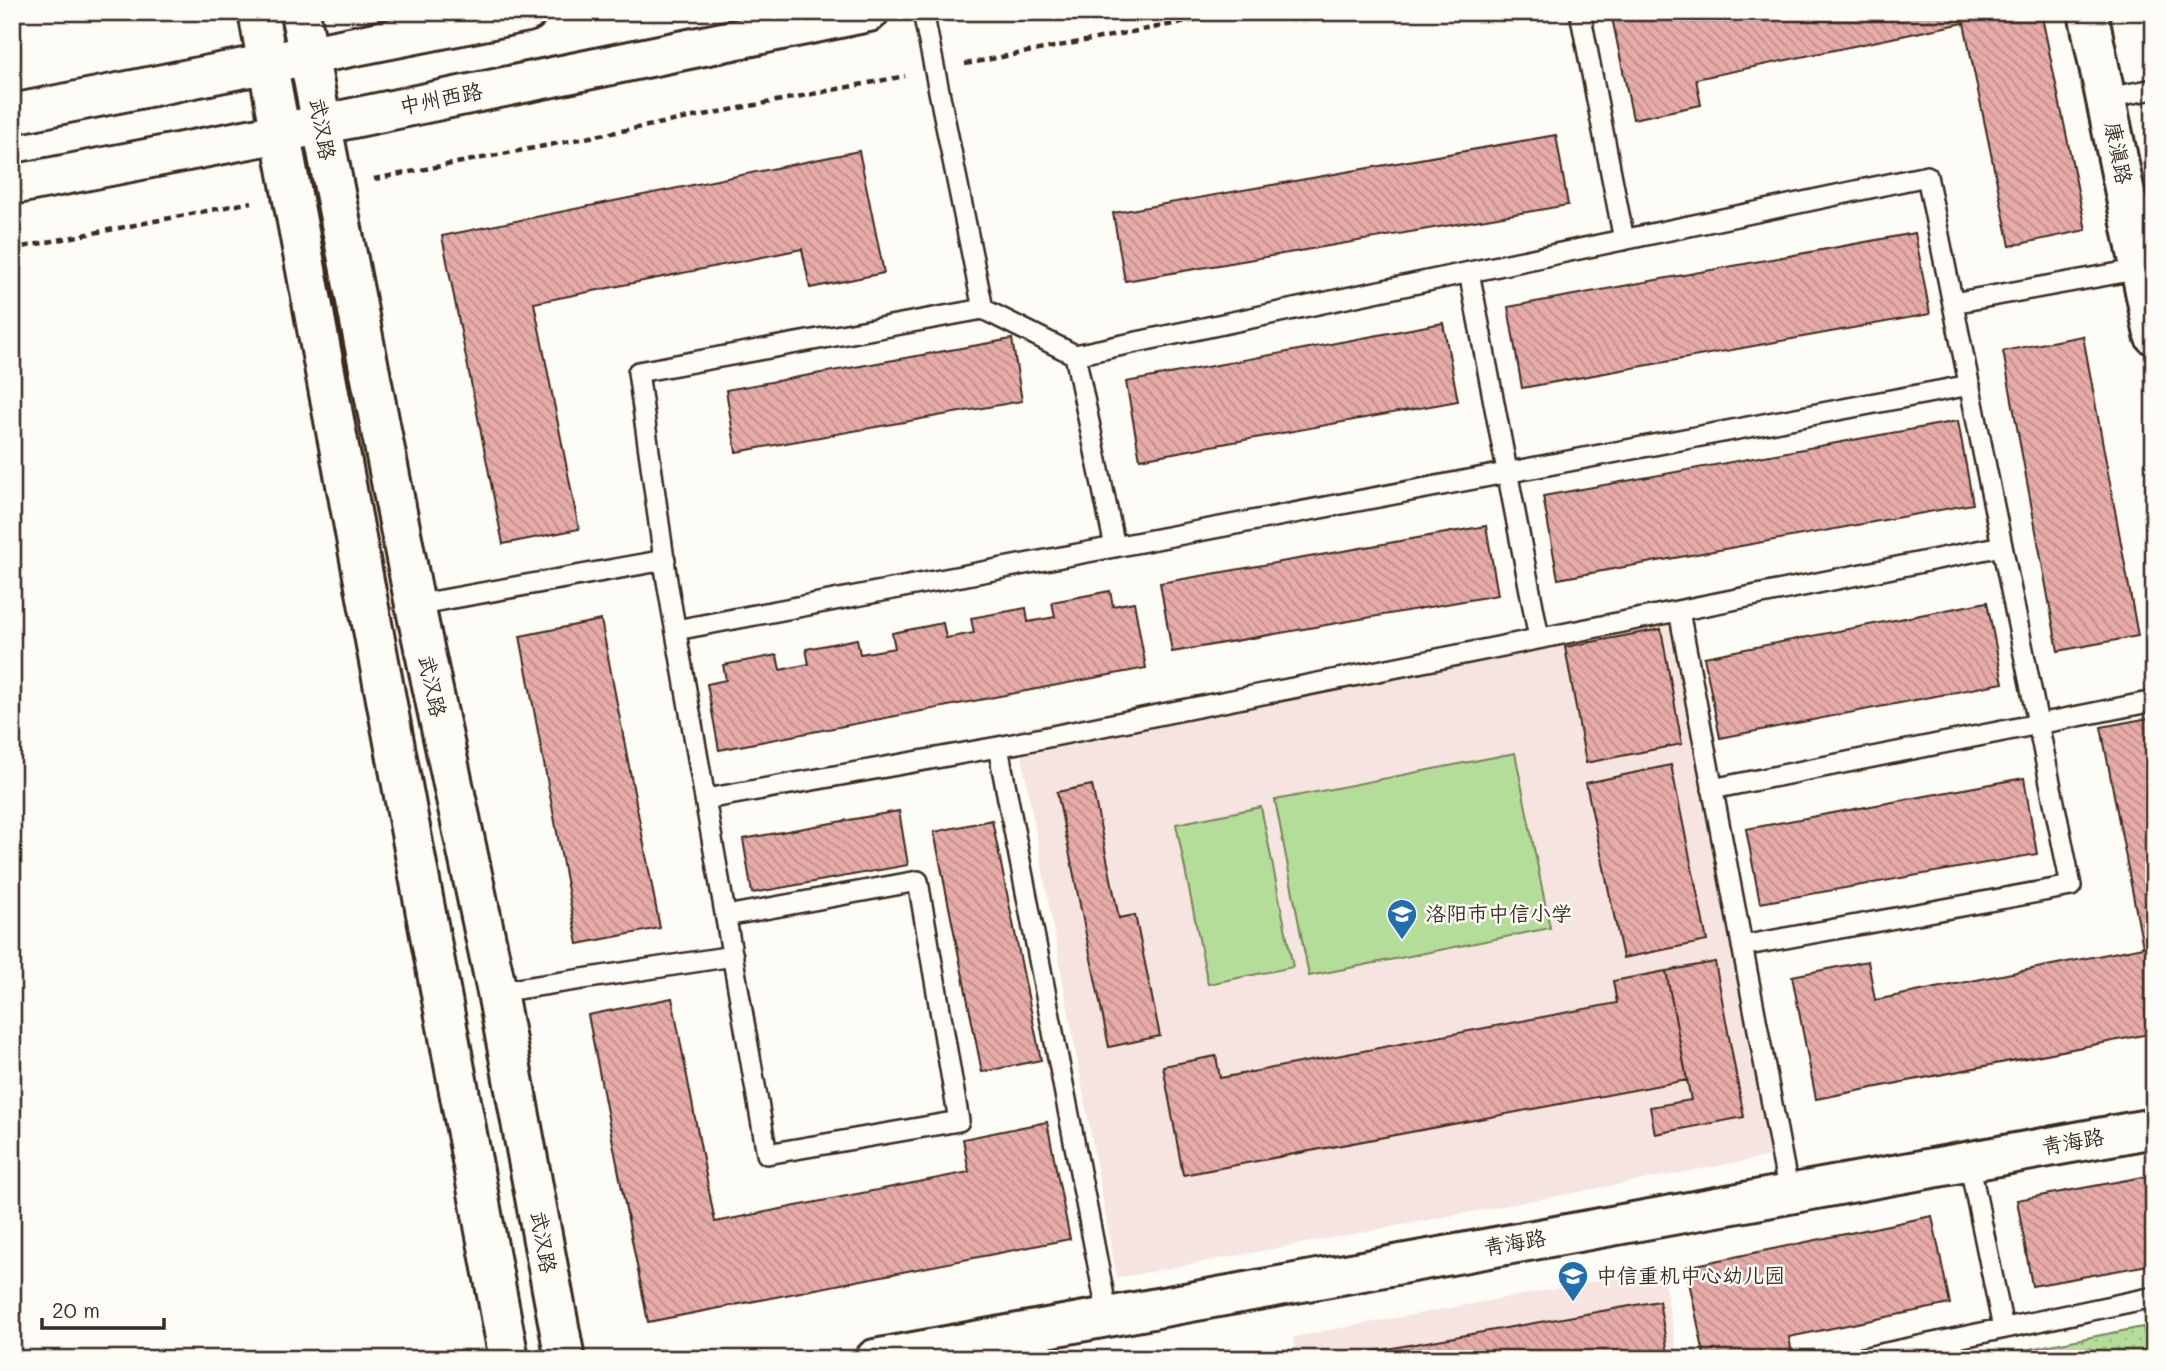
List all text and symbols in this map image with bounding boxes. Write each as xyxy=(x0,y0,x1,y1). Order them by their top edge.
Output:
street label: 中州西路 xyxy=(397,76,485,119)
street label: 武汉路 xyxy=(305,95,342,162)
street label: 康滇路 xyxy=(2100,119,2139,186)
street label: 武汉路 xyxy=(414,652,453,719)
school or university icon: 洛阳市中信小学 xyxy=(1385,897,1419,941)
place label: 洛阳市中信小学 xyxy=(1425,899,1572,926)
street label: 青海路 xyxy=(2039,1122,2106,1159)
street label: 武汉路 xyxy=(526,1208,563,1275)
street label: 青海路 xyxy=(1481,1223,1548,1260)
school or university icon: 中信重机中心幼儿园 xyxy=(1556,1259,1590,1303)
place label: 中信重机中心幼儿园 xyxy=(1596,1261,1785,1288)
scale bar xyxy=(42,1287,164,1331)
text: 20 m xyxy=(52,1296,100,1323)

